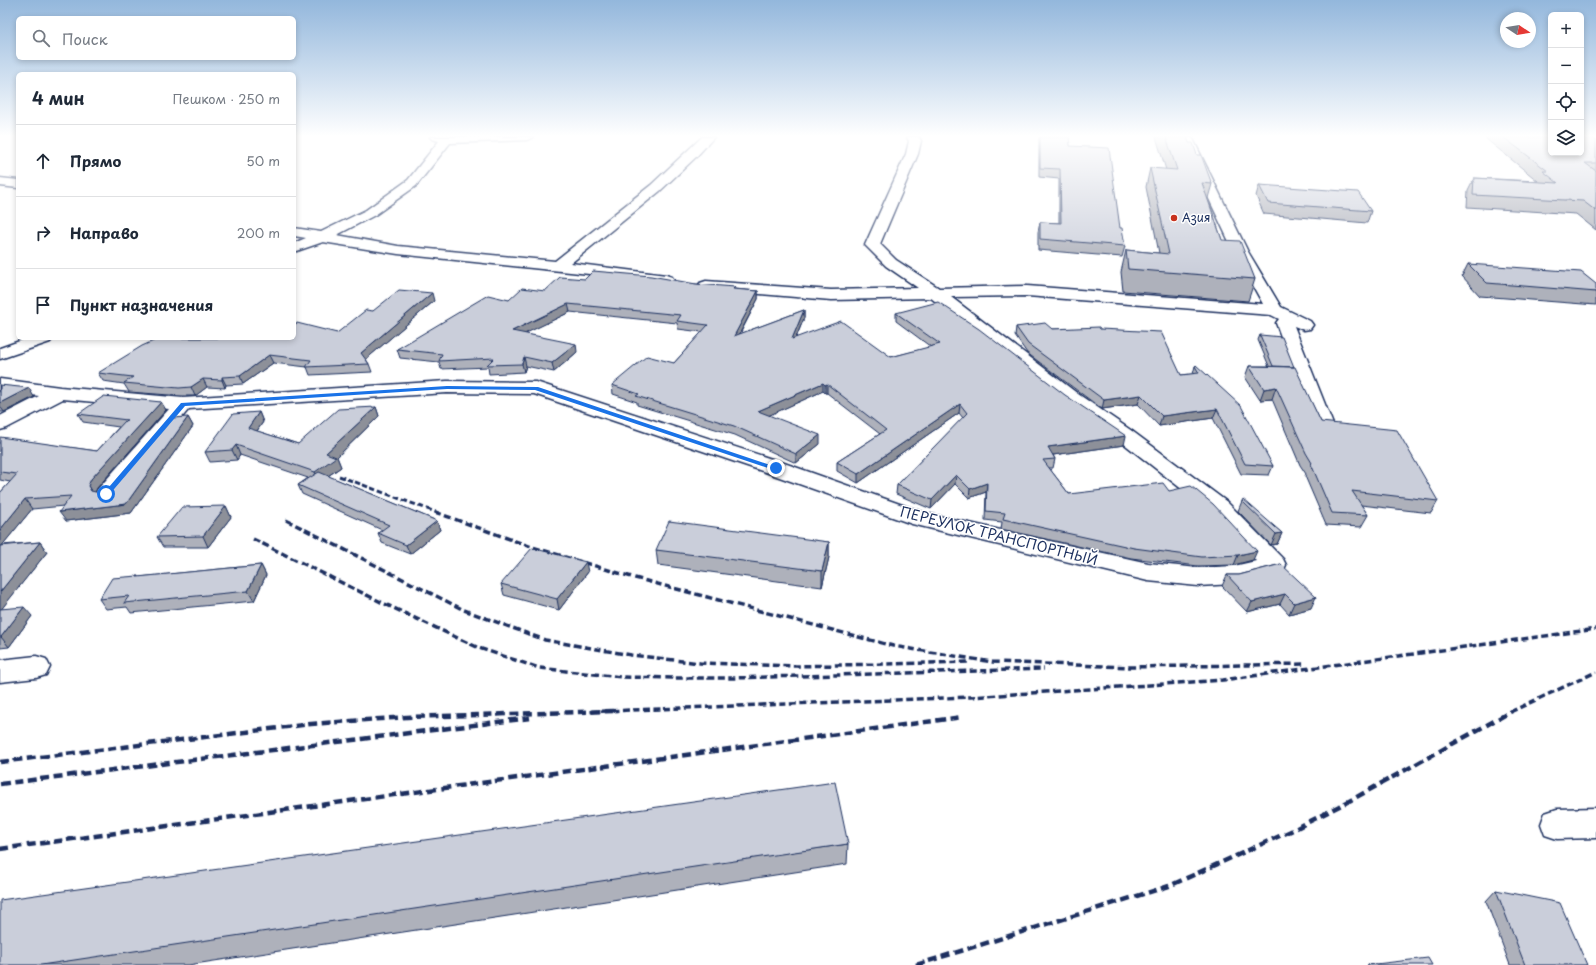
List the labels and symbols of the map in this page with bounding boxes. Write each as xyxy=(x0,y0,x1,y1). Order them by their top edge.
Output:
north arrow xyxy=(1500,12,1536,48)
place label: Азия xyxy=(1182,208,1210,226)
marker: Азия xyxy=(1169,213,1179,223)
route end xyxy=(767,459,785,477)
route start xyxy=(97,485,115,503)
street label: ПЕРЕУЛОК ТРАНСПОРТНЫЙ xyxy=(898,501,1100,570)

